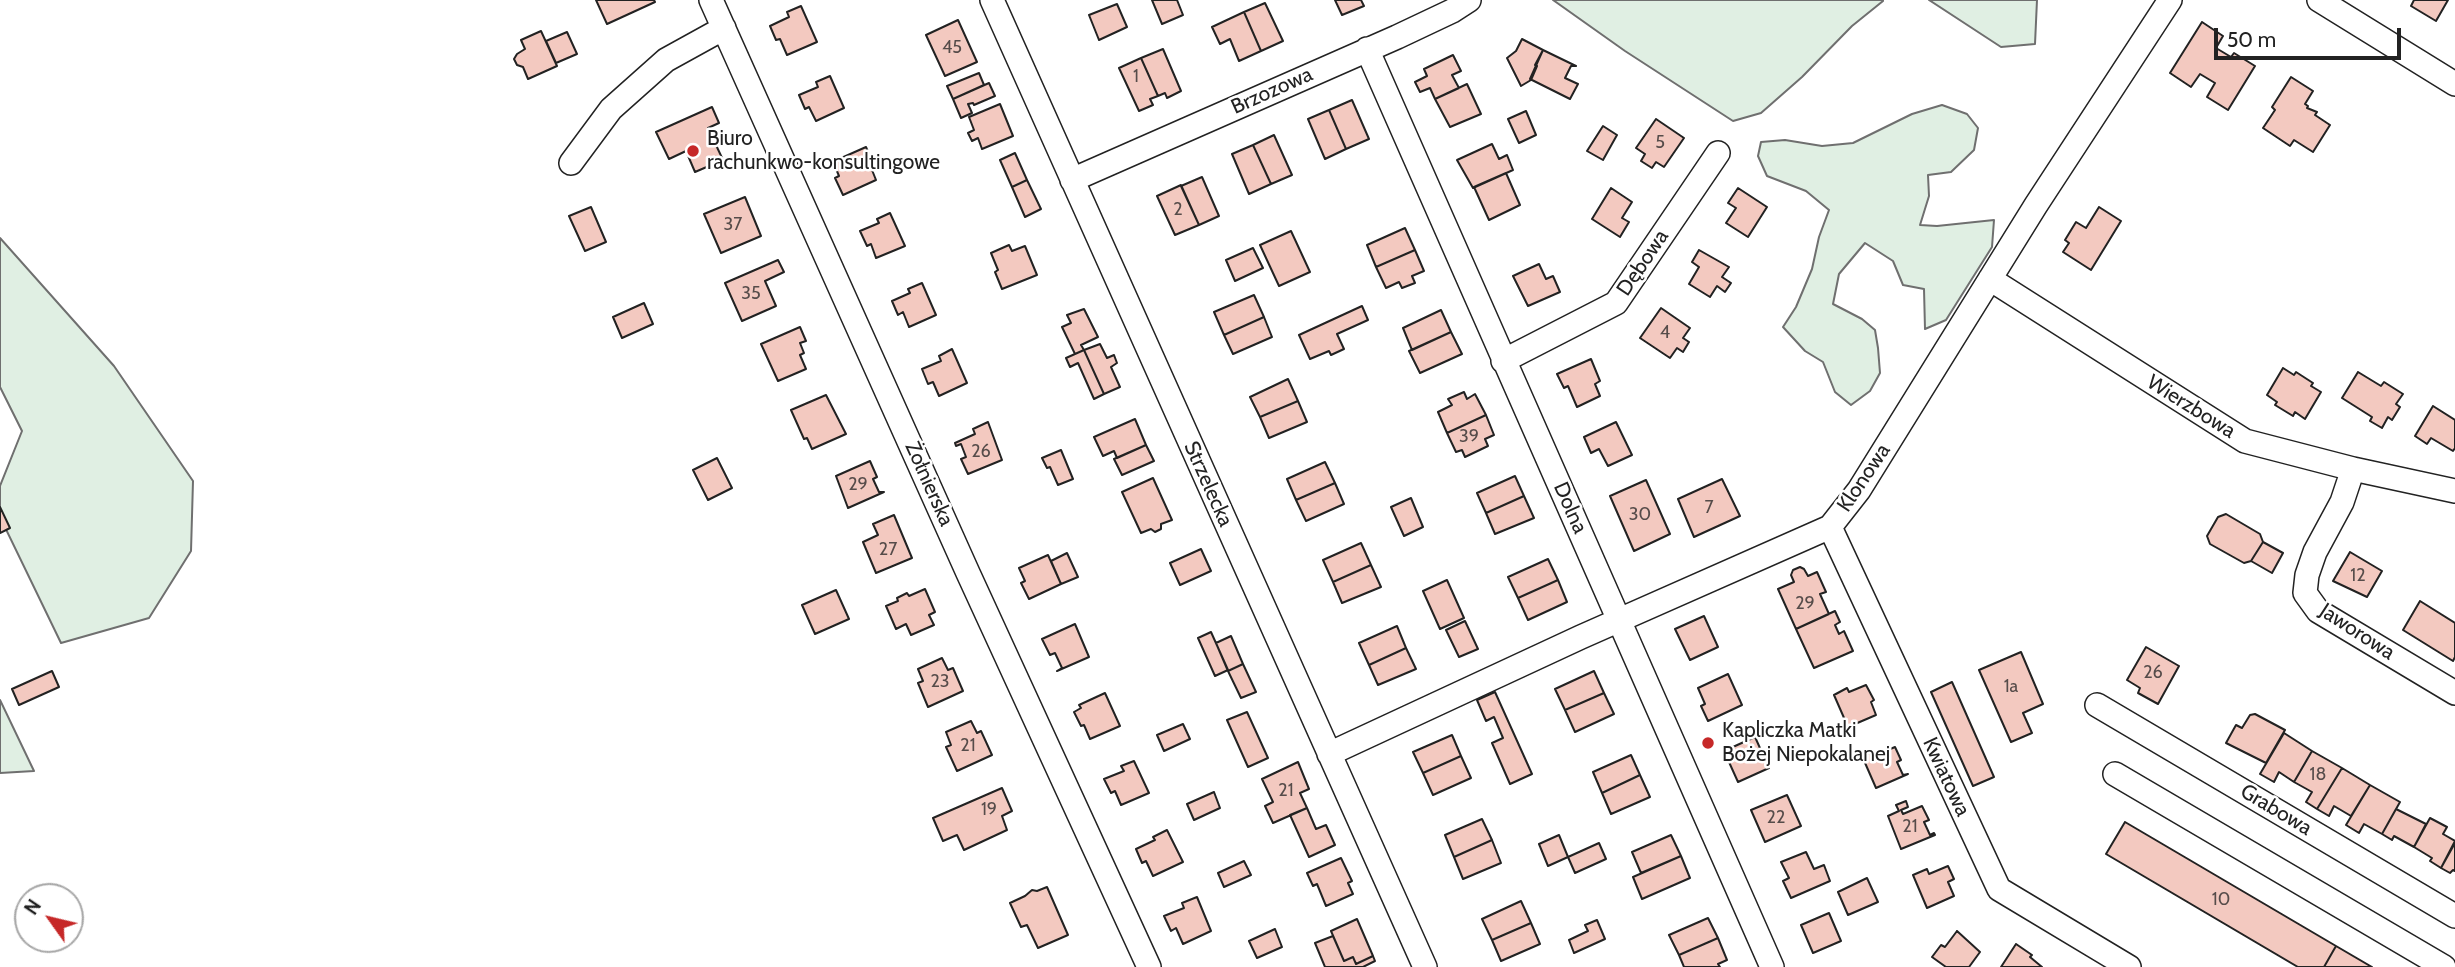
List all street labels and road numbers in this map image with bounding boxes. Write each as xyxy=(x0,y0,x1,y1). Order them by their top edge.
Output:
street label: Brzozowa xyxy=(1227,62,1317,120)
street label: Dębowa xyxy=(1612,225,1674,301)
street label: Wierzbowa xyxy=(2142,370,2240,444)
street label: Strzelecka xyxy=(1178,437,1238,531)
street label: Żołnierska xyxy=(899,438,959,530)
street label: Klonowa xyxy=(1832,439,1896,517)
street label: Dolna xyxy=(1548,478,1592,538)
street label: Jaworowa xyxy=(2315,598,2399,666)
street label: Kwiatowa xyxy=(1917,734,1975,820)
street label: Grabowa xyxy=(2236,779,2316,841)

